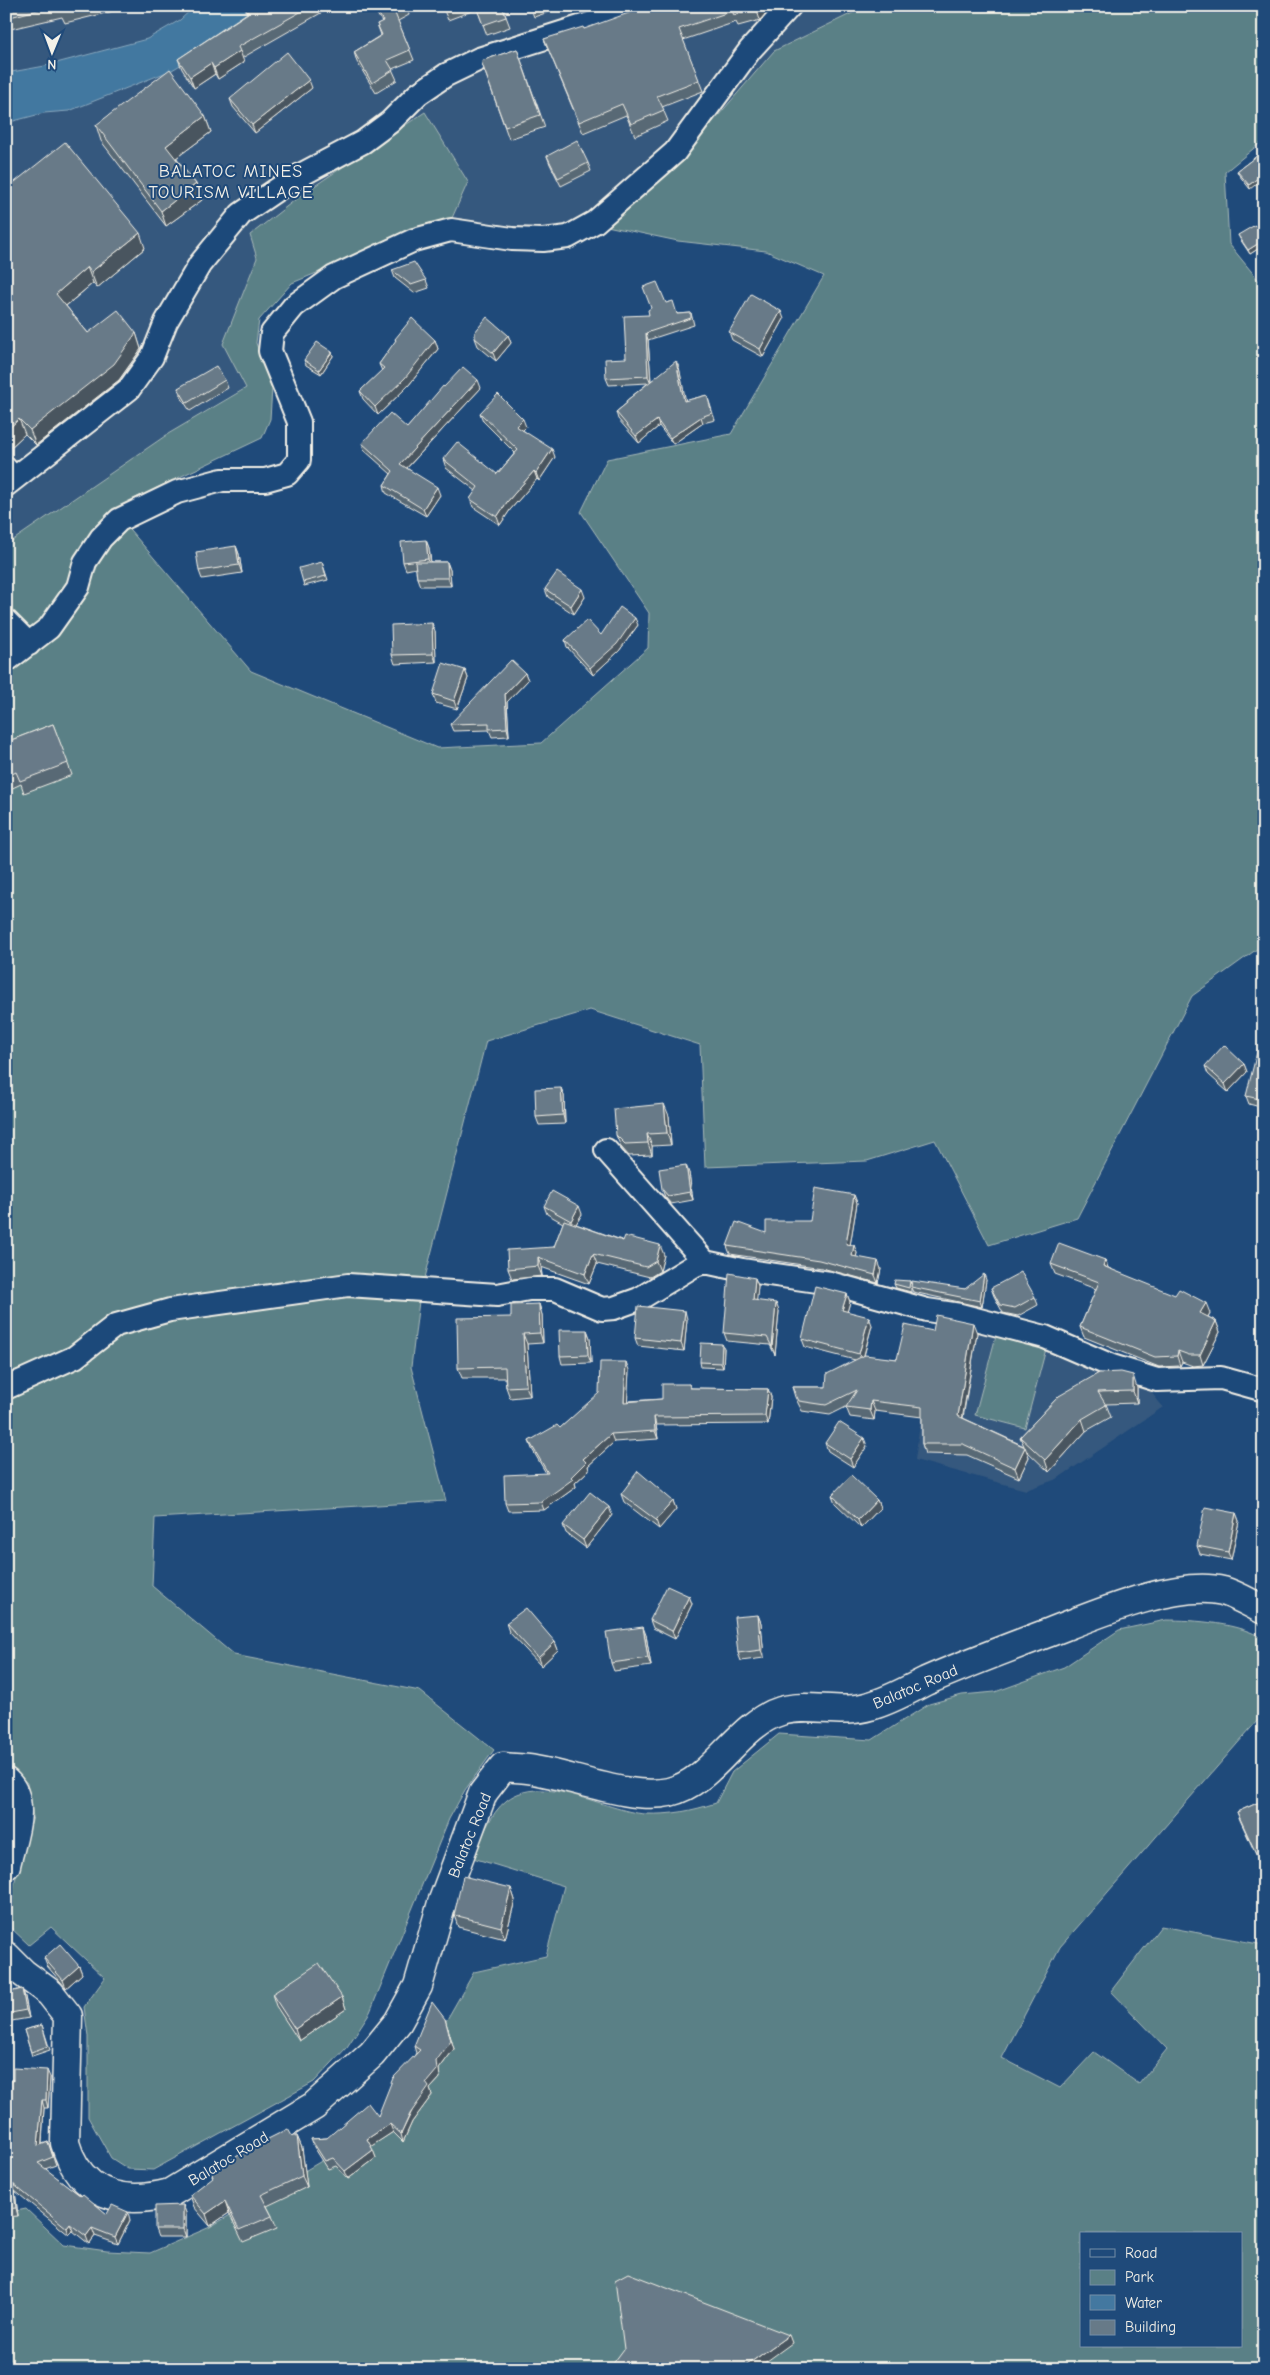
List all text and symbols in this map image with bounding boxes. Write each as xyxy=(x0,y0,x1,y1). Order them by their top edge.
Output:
north arrow xyxy=(28,28,78,78)
text: N xyxy=(47,56,56,73)
district label: BALATOC MINES TOURISM VILLAGE xyxy=(148,161,314,203)
street label: Balatoc Road xyxy=(870,1661,960,1713)
street label: Balatoc Road xyxy=(445,1790,495,1881)
street label: Balatoc Road xyxy=(185,2128,272,2190)
legend xyxy=(1080,2232,1242,2348)
text: Road xyxy=(1125,2244,1157,2262)
text: Park xyxy=(1125,2268,1154,2286)
text: Water xyxy=(1125,2294,1162,2312)
text: Building xyxy=(1125,2318,1176,2336)

